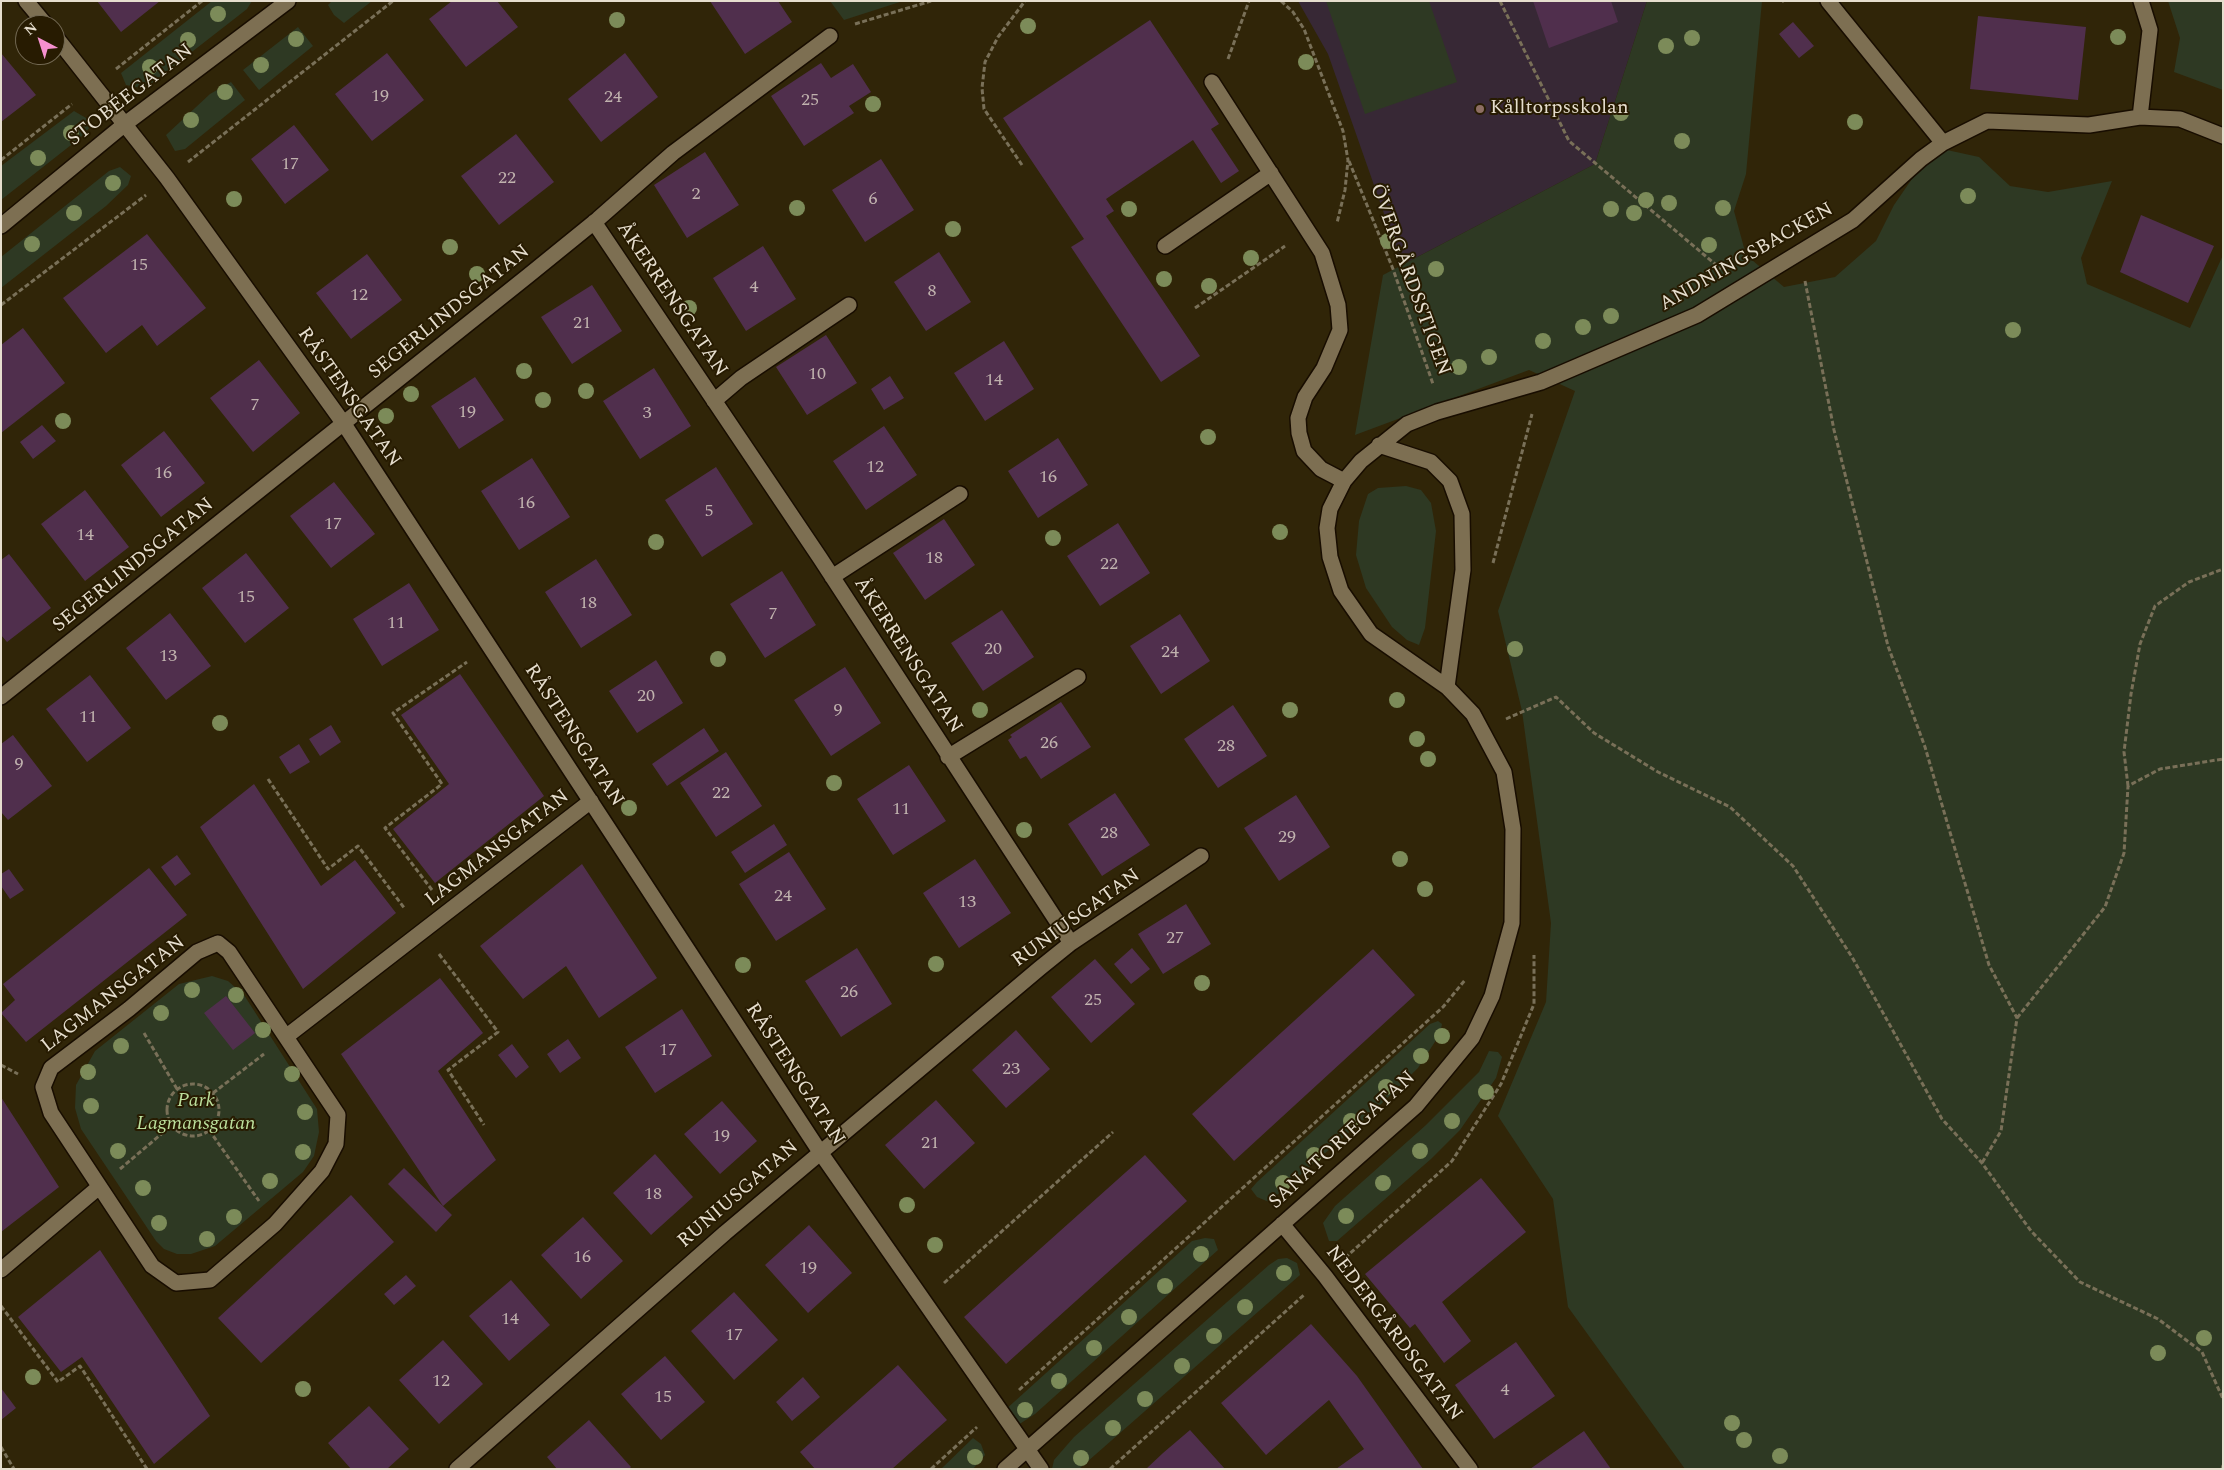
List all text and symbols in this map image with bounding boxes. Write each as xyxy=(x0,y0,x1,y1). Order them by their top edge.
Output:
north arrow xyxy=(15,15,65,65)
text: N xyxy=(20,17,42,41)
street label: STOBÉEGATAN xyxy=(63,40,199,152)
house number: 19 xyxy=(371,86,389,108)
house number: 24 xyxy=(604,87,622,109)
house number: 25 xyxy=(801,90,819,112)
place label: Kålltorpsskolan xyxy=(1490,97,1629,121)
marker: Kålltorpsskolan xyxy=(1474,103,1486,115)
house number: 17 xyxy=(281,154,299,176)
house number: 22 xyxy=(498,168,516,190)
street label: ÖVERGÅRDSSTIGEN xyxy=(1363,181,1455,379)
house number: 2 xyxy=(692,184,700,206)
house number: 6 xyxy=(869,189,877,211)
street label: ANDNINGSBACKEN xyxy=(1656,198,1838,318)
street label: ÅKERRENSGATAN xyxy=(610,218,732,382)
street label: SEGERLINDSGATAN xyxy=(364,241,536,385)
house number: 15 xyxy=(130,255,148,277)
house number: 4 xyxy=(750,277,758,299)
house number: 8 xyxy=(928,281,936,303)
house number: 12 xyxy=(350,285,368,307)
house number: 21 xyxy=(573,313,591,335)
street label: RÅSTENSGATAN xyxy=(291,323,405,473)
house number: 10 xyxy=(808,364,826,386)
house number: 14 xyxy=(985,370,1003,392)
house number: 7 xyxy=(251,395,259,417)
house number: 19 xyxy=(458,402,476,424)
house number: 3 xyxy=(643,403,651,425)
house number: 12 xyxy=(866,457,884,479)
house number: 16 xyxy=(154,463,172,485)
house number: 16 xyxy=(1039,467,1057,489)
house number: 16 xyxy=(517,493,535,515)
street label: SEGERLINDSGATAN xyxy=(48,494,220,638)
house number: 5 xyxy=(705,501,713,523)
house number: 17 xyxy=(324,514,342,536)
house number: 14 xyxy=(76,525,94,547)
house number: 18 xyxy=(925,548,943,570)
house number: 22 xyxy=(1100,554,1118,576)
street label: ÅKERRENSGATAN xyxy=(847,573,967,739)
house number: 15 xyxy=(237,587,255,609)
house number: 18 xyxy=(579,593,597,615)
house number: 7 xyxy=(769,604,777,626)
house number: 11 xyxy=(387,613,405,635)
house number: 20 xyxy=(984,639,1002,661)
house number: 24 xyxy=(1161,642,1179,664)
house number: 13 xyxy=(159,646,177,668)
street label: RÅSTENSGATAN xyxy=(518,660,628,812)
house number: 20 xyxy=(637,686,655,708)
house number: 9 xyxy=(834,700,842,722)
house number: 11 xyxy=(79,707,97,729)
house number: 26 xyxy=(1040,733,1058,755)
house number: 28 xyxy=(1217,736,1235,758)
house number: 9 xyxy=(15,754,23,776)
house number: 22 xyxy=(712,783,730,805)
street label: LAGMANSGATAN xyxy=(421,785,575,913)
house number: 11 xyxy=(892,799,910,821)
house number: 28 xyxy=(1100,823,1118,845)
house number: 29 xyxy=(1278,827,1296,849)
street label: RUNIUSGATAN xyxy=(1008,864,1146,974)
house number: 24 xyxy=(774,886,792,908)
house number: 13 xyxy=(958,892,976,914)
house number: 27 xyxy=(1166,928,1184,950)
street label: LAGMANSGATAN xyxy=(37,931,191,1059)
house number: 26 xyxy=(840,982,858,1004)
house number: 25 xyxy=(1084,990,1102,1012)
street label: RÅSTENSGATAN xyxy=(739,999,849,1151)
house number: 17 xyxy=(659,1040,677,1062)
house number: 23 xyxy=(1002,1059,1020,1081)
street label: SANATORIEGATAN xyxy=(1265,1067,1421,1215)
park label: Park Lagmansgatan xyxy=(136,1090,256,1137)
house number: 19 xyxy=(712,1126,730,1148)
house number: 21 xyxy=(921,1133,939,1155)
street label: RUNIUSGATAN xyxy=(674,1136,804,1254)
house number: 18 xyxy=(644,1184,662,1206)
street label: NEDERGÅRDSGATAN xyxy=(1319,1242,1467,1426)
house number: 16 xyxy=(573,1247,591,1269)
house number: 19 xyxy=(799,1258,817,1280)
house number: 14 xyxy=(501,1309,519,1331)
house number: 17 xyxy=(725,1325,743,1347)
house number: 12 xyxy=(432,1371,450,1393)
house number: 4 xyxy=(1501,1380,1509,1402)
house number: 15 xyxy=(654,1387,672,1409)

